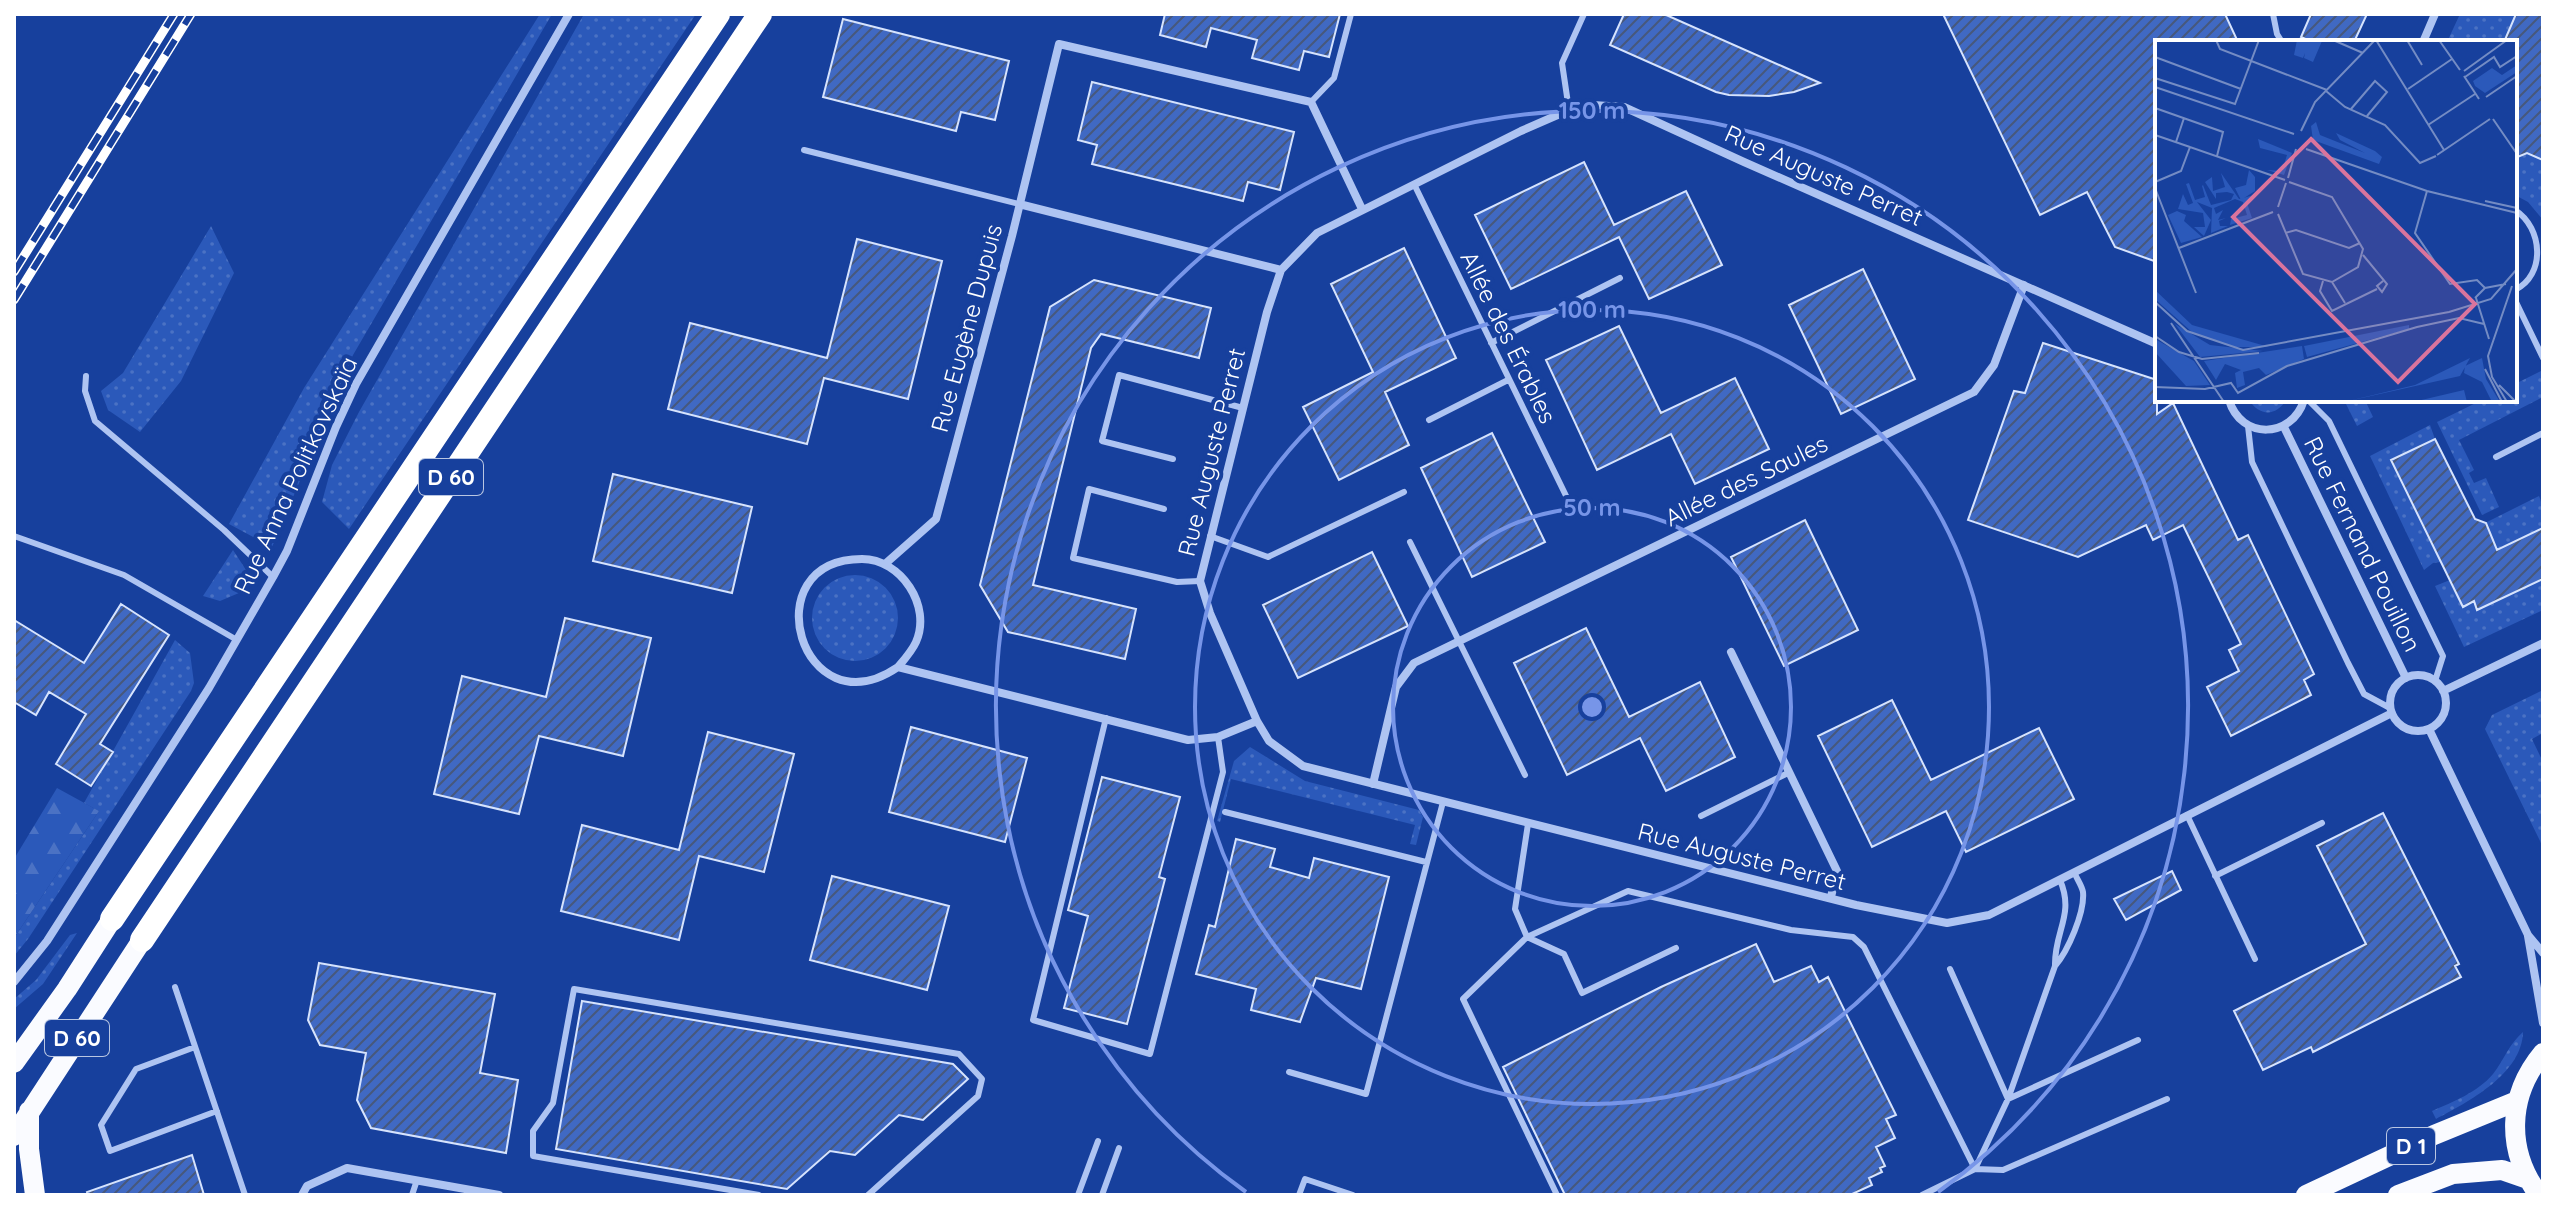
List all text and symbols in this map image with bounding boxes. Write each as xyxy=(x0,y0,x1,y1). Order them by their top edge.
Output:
inset map xyxy=(2155,40,2517,402)
text: 150 m xyxy=(1559,95,1625,125)
street label: Rue Auguste Perret xyxy=(1720,118,1928,232)
street label: Rue Eugène Dupuis xyxy=(924,221,1008,435)
street label: Allée des Érables xyxy=(1454,246,1564,428)
text: 100 m xyxy=(1558,294,1626,324)
street label: Rue Auguste Perret xyxy=(1171,345,1251,559)
street label: Rue Anna Politkovskaïa xyxy=(227,351,363,599)
street label: Allée des Saules xyxy=(1660,428,1832,532)
street label: Rue Fernand Pouillon xyxy=(2298,432,2428,656)
road number: D 60 xyxy=(419,459,483,495)
text: 50 m xyxy=(1563,492,1621,522)
centre of rings xyxy=(1578,693,1606,721)
street label: Rue Auguste Perret xyxy=(1635,816,1849,896)
road number: D 60 xyxy=(45,1020,109,1056)
road number: D 1 xyxy=(2387,1128,2435,1164)

